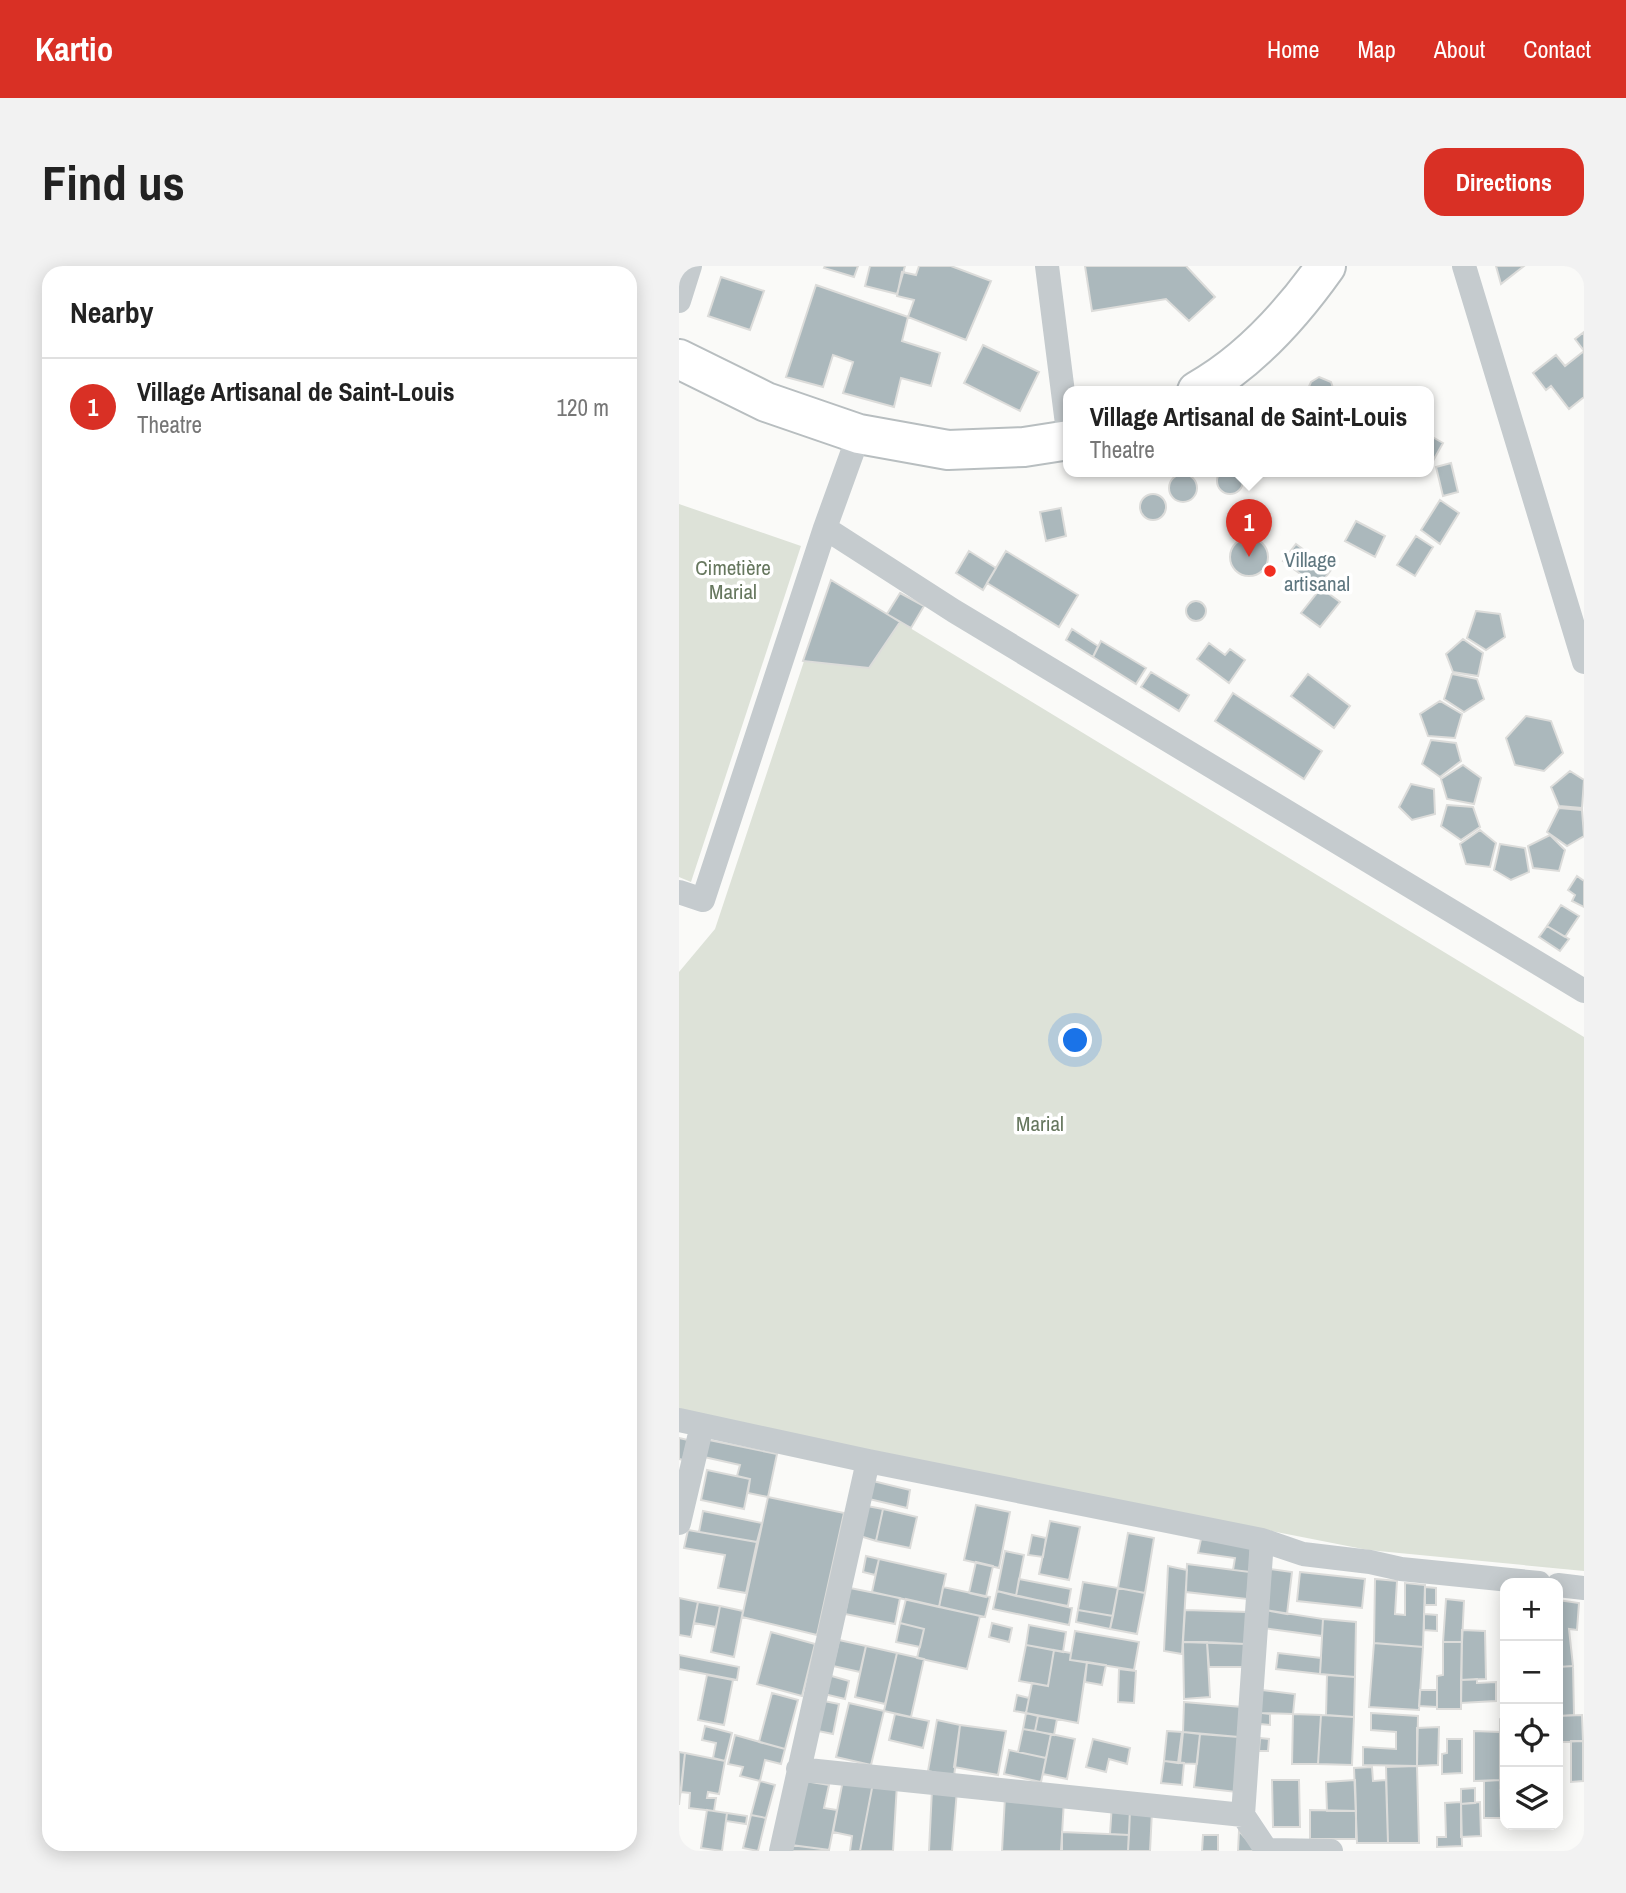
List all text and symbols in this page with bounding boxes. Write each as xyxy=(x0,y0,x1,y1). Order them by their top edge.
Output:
text: Kartio xyxy=(35,27,113,71)
text: Home xyxy=(1267,33,1319,65)
text: Map xyxy=(1357,33,1396,65)
text: About xyxy=(1434,33,1485,65)
text: Contact xyxy=(1523,33,1591,65)
button: Directions xyxy=(1424,148,1584,216)
text: Find us xyxy=(42,149,185,215)
text: Nearby xyxy=(70,292,153,332)
text: Village Artisanal de Saint-Louis xyxy=(137,374,455,409)
popup xyxy=(1063,386,1434,477)
text: 1 xyxy=(88,392,98,423)
text: 120 m xyxy=(557,392,609,423)
text: Village Artisanal de Saint-Louis xyxy=(1090,399,1407,434)
text: Theatre xyxy=(137,409,202,440)
text: Theatre xyxy=(1090,434,1155,465)
pin: 1 xyxy=(1226,499,1272,557)
place label: Village artisanal xyxy=(1284,545,1350,598)
park label: Cimetière Marial xyxy=(695,553,771,606)
marker: Village artisanal xyxy=(1262,563,1278,579)
your location xyxy=(1058,1023,1092,1057)
park label: Marial xyxy=(1016,1109,1064,1138)
map controls xyxy=(1500,1578,1563,1830)
button: + xyxy=(1500,1578,1563,1641)
button: − xyxy=(1500,1641,1563,1704)
button: locate xyxy=(1500,1704,1563,1767)
button: layers xyxy=(1500,1767,1563,1830)

